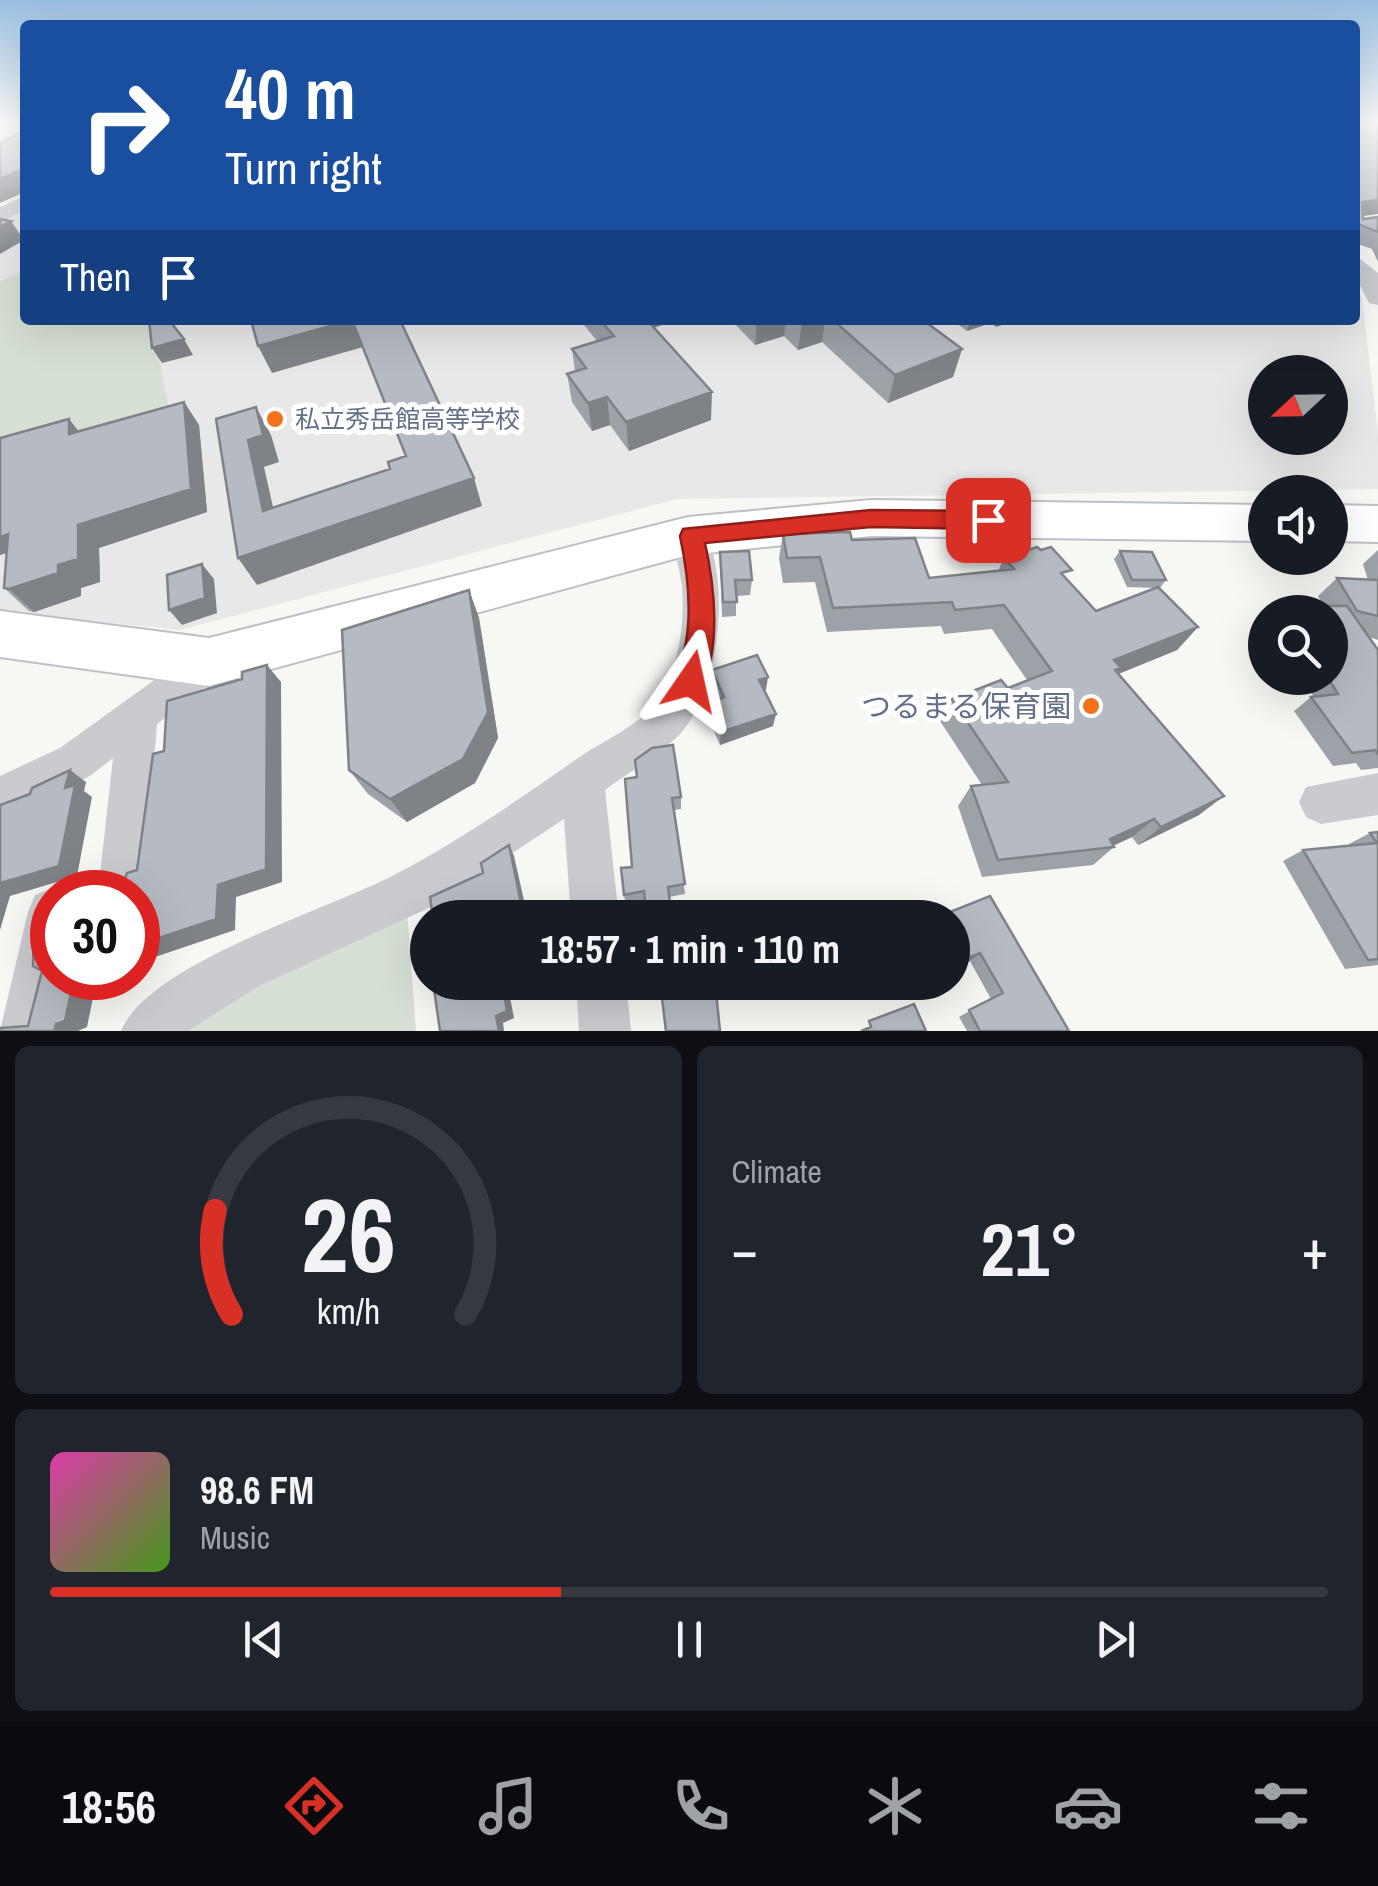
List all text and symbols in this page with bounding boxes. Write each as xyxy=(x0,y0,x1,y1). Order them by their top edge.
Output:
text: 40 m xyxy=(225,47,356,141)
icon: right xyxy=(60,60,190,190)
text: Turn right xyxy=(225,137,382,198)
icon: arrive xyxy=(151,250,206,305)
text: Then xyxy=(60,252,131,303)
north arrow xyxy=(1248,355,1348,455)
map controls xyxy=(1248,355,1348,695)
place label: 私立秀岳館高等学校 xyxy=(295,402,520,436)
marker: 私立秀岳館高等学校 xyxy=(264,408,286,430)
button: sound xyxy=(1248,475,1348,575)
pin xyxy=(946,478,1031,563)
icon: arrive xyxy=(961,493,1016,548)
button: search xyxy=(1248,595,1348,695)
position arrow xyxy=(639,629,743,733)
place label: つるまる保育園 xyxy=(861,686,1071,726)
marker: つるまる保育園 xyxy=(1080,695,1102,717)
speed limit sign: 30 xyxy=(30,870,160,1000)
text: 18:57 · 1 min · 110 m xyxy=(540,924,840,975)
text: Climate xyxy=(732,1150,822,1193)
text: 26 xyxy=(301,1164,396,1304)
text: 21° xyxy=(981,1198,1079,1299)
text: − xyxy=(732,1212,758,1286)
text: + xyxy=(1302,1212,1328,1286)
text: km/h xyxy=(316,1287,380,1335)
text: 98.6 FM xyxy=(200,1465,314,1516)
text: Music xyxy=(200,1516,270,1559)
icon: previous xyxy=(236,1612,291,1667)
icon: pause xyxy=(662,1612,717,1667)
icon: next xyxy=(1088,1612,1143,1667)
icon: directions xyxy=(279,1771,349,1841)
icon: music xyxy=(473,1771,543,1841)
icon: phone xyxy=(666,1771,736,1841)
icon: climate xyxy=(860,1771,930,1841)
icon: car xyxy=(1053,1771,1123,1841)
icon: filters xyxy=(1246,1771,1316,1841)
text: 18:56 xyxy=(62,1776,156,1837)

